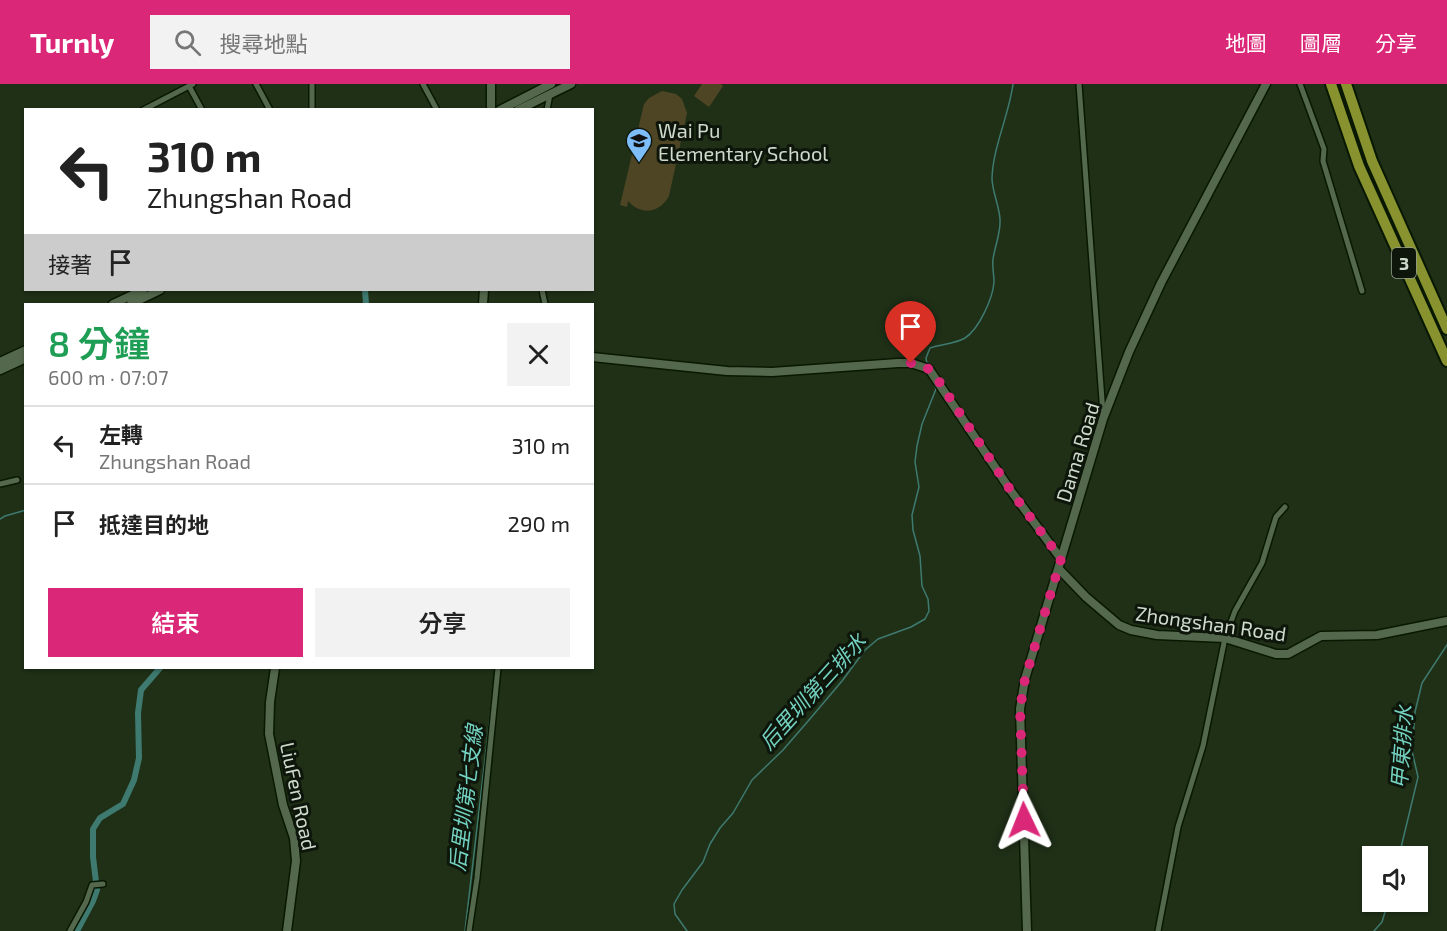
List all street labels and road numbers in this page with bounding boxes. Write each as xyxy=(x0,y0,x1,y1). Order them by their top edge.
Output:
road number: 3 xyxy=(1392,248,1416,278)
street label: Dama Road xyxy=(1050,399,1104,505)
street label: Zhongshan Road xyxy=(1134,601,1288,645)
street label: LiuFen Road xyxy=(276,740,322,852)

